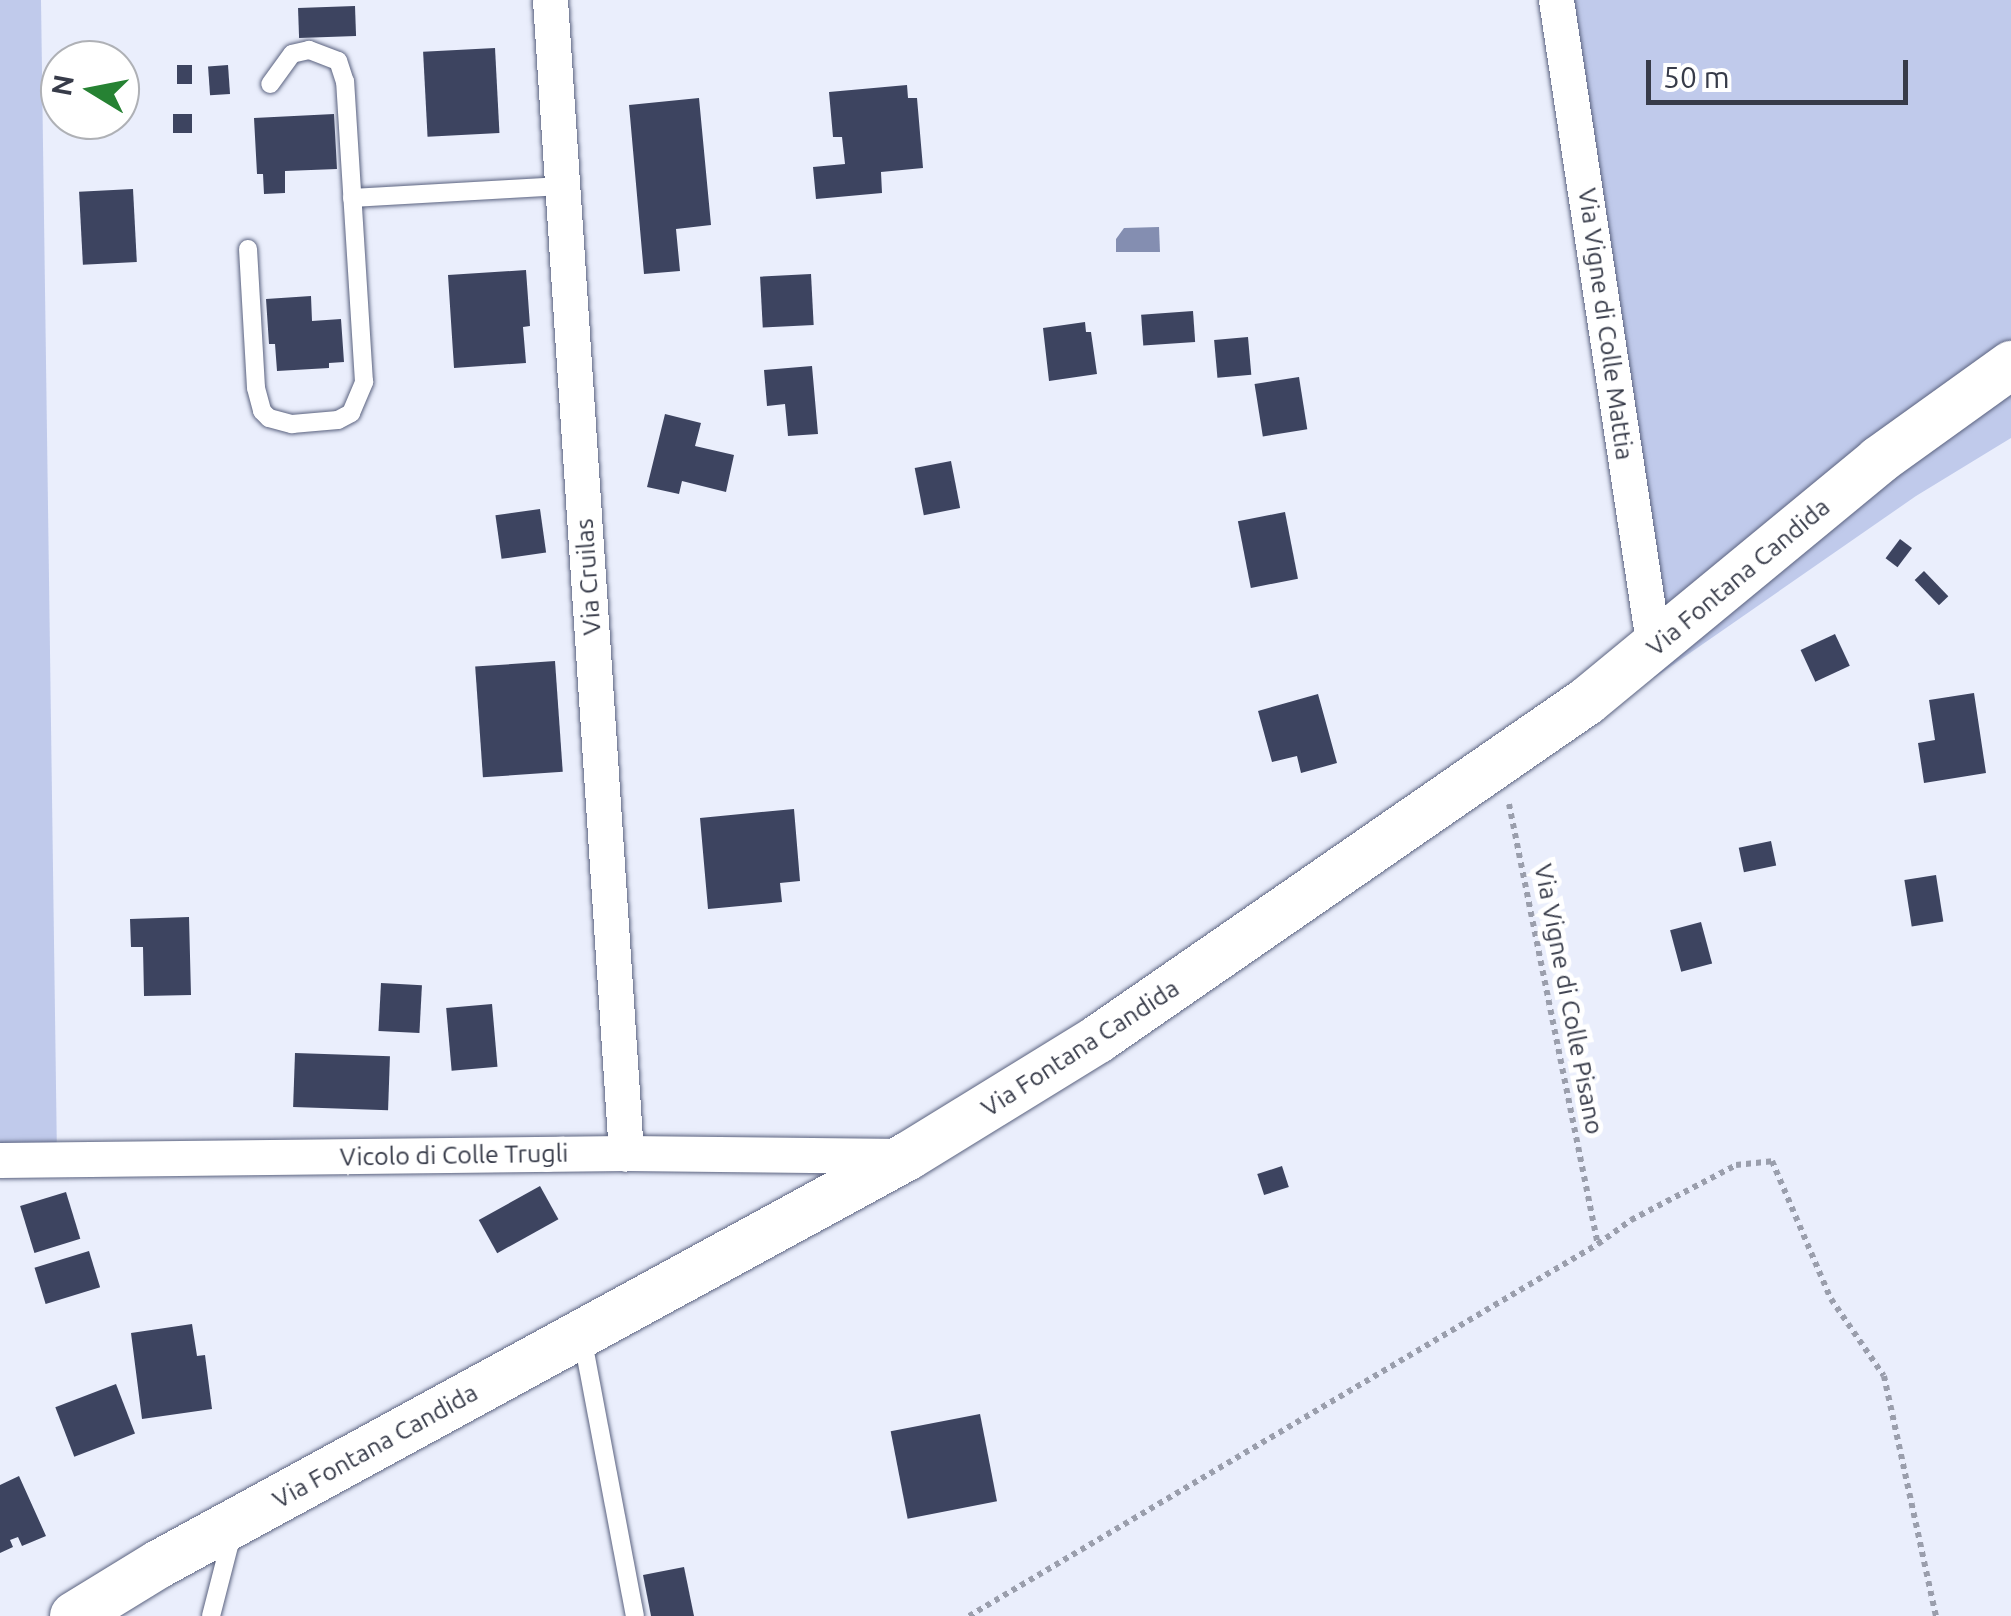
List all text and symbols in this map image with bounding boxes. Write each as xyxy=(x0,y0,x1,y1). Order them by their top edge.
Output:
north arrow xyxy=(40,40,140,140)
scale bar xyxy=(1651,40,1914,102)
text: 50 m xyxy=(1663,60,1730,94)
text: N xyxy=(45,72,79,98)
street label: Via Vigne di Colle Mattia xyxy=(1572,186,1640,462)
street label: Via Fontana Candida xyxy=(1640,492,1836,662)
street label: Via Cruilas xyxy=(569,518,607,636)
street label: Via Vigne di Colle Pisano xyxy=(1528,861,1610,1137)
street label: Via Fontana Candida xyxy=(976,973,1184,1123)
street label: Vicolo di Colle Trugli xyxy=(339,1138,569,1172)
street label: Via Fontana Candida xyxy=(267,1377,483,1515)

